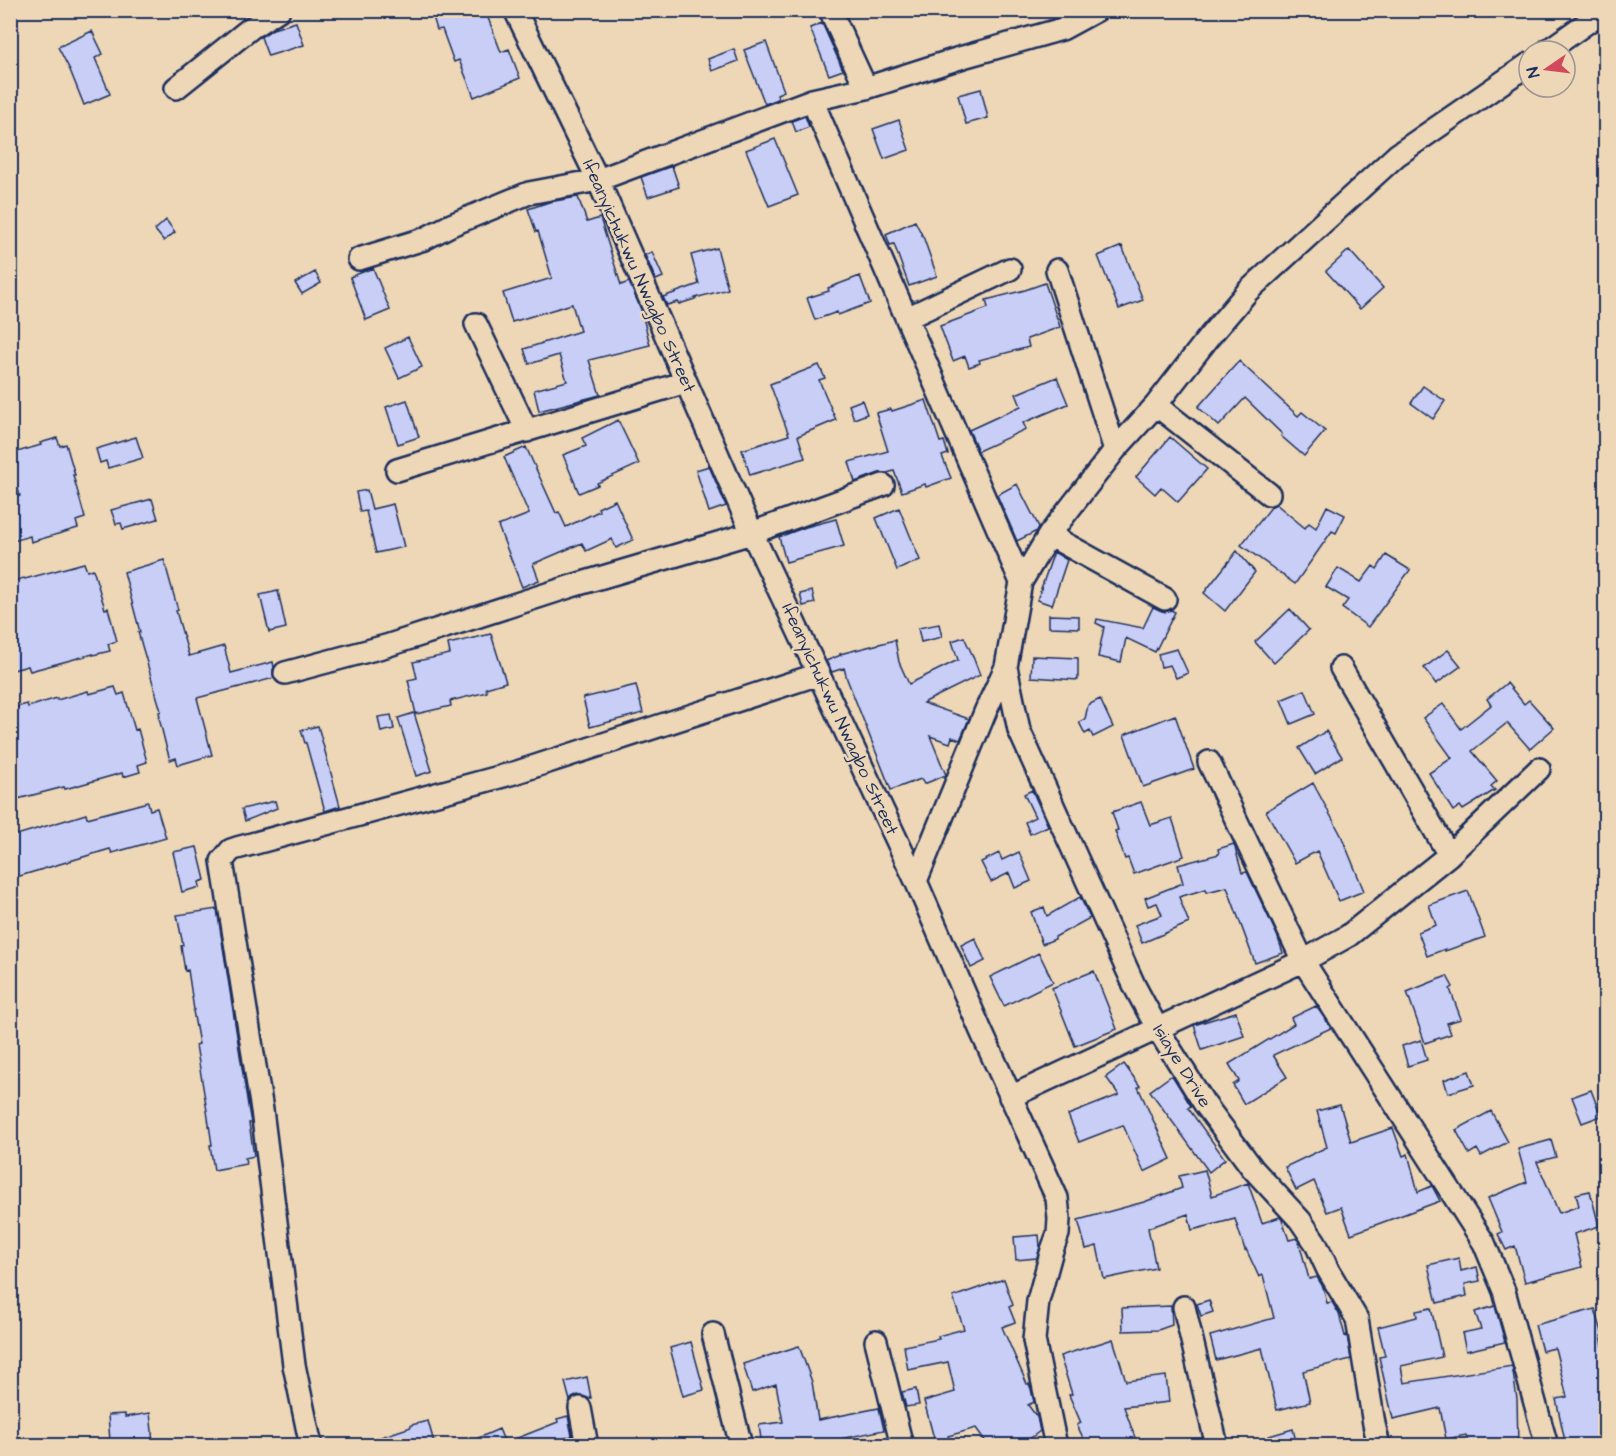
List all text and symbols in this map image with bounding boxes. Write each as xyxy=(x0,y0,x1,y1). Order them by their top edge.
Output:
north arrow xyxy=(1517,39,1577,99)
text: N xyxy=(1522,65,1545,80)
street label: Ifeanyichukwu Nwagbo Street xyxy=(575,156,702,398)
street label: Ifeanyichukwu Nwagbo Street xyxy=(774,599,905,840)
street label: Isiaye Drive xyxy=(1146,1020,1218,1113)

